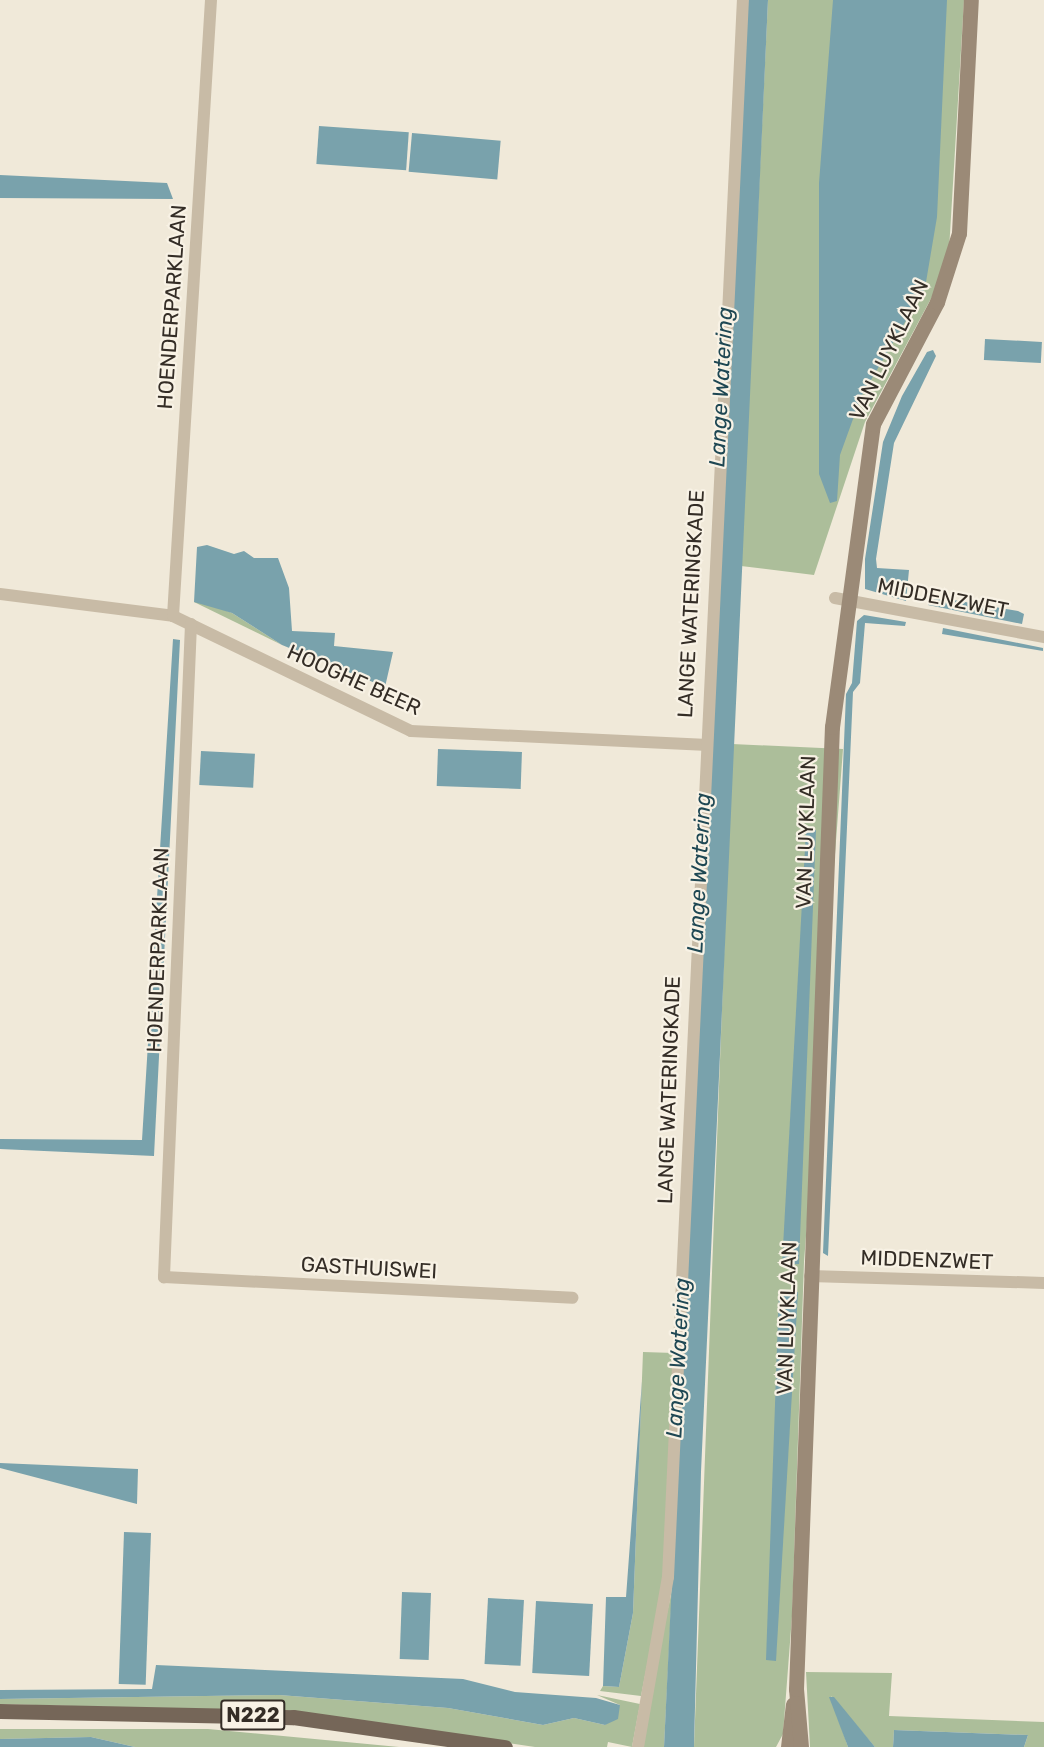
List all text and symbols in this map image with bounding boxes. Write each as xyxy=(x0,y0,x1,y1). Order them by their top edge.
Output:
street label: HOENDERPARKLAAN xyxy=(152,204,192,410)
street label: VAN LUYKLAAN xyxy=(844,276,934,424)
water label: Lange Watering xyxy=(704,306,738,468)
street label: LANGE WATERINGKADE xyxy=(672,489,710,719)
street label: MIDDENZWET xyxy=(875,573,1011,623)
street label: HOOGHE BEER xyxy=(283,639,425,721)
street label: VAN LUYKLAAN xyxy=(791,755,821,909)
water label: Lange Watering xyxy=(682,792,716,954)
street label: HOENDERPARKLAAN xyxy=(142,847,174,1053)
street label: LANGE WATERINGKADE xyxy=(652,975,686,1205)
street label: VAN LUYKLAAN xyxy=(772,1241,802,1395)
street label: MIDDENZWET xyxy=(860,1245,994,1275)
street label: GASTHUISWEI xyxy=(300,1252,438,1284)
water label: Lange Watering xyxy=(661,1277,695,1439)
road number: N222 xyxy=(220,1698,286,1732)

